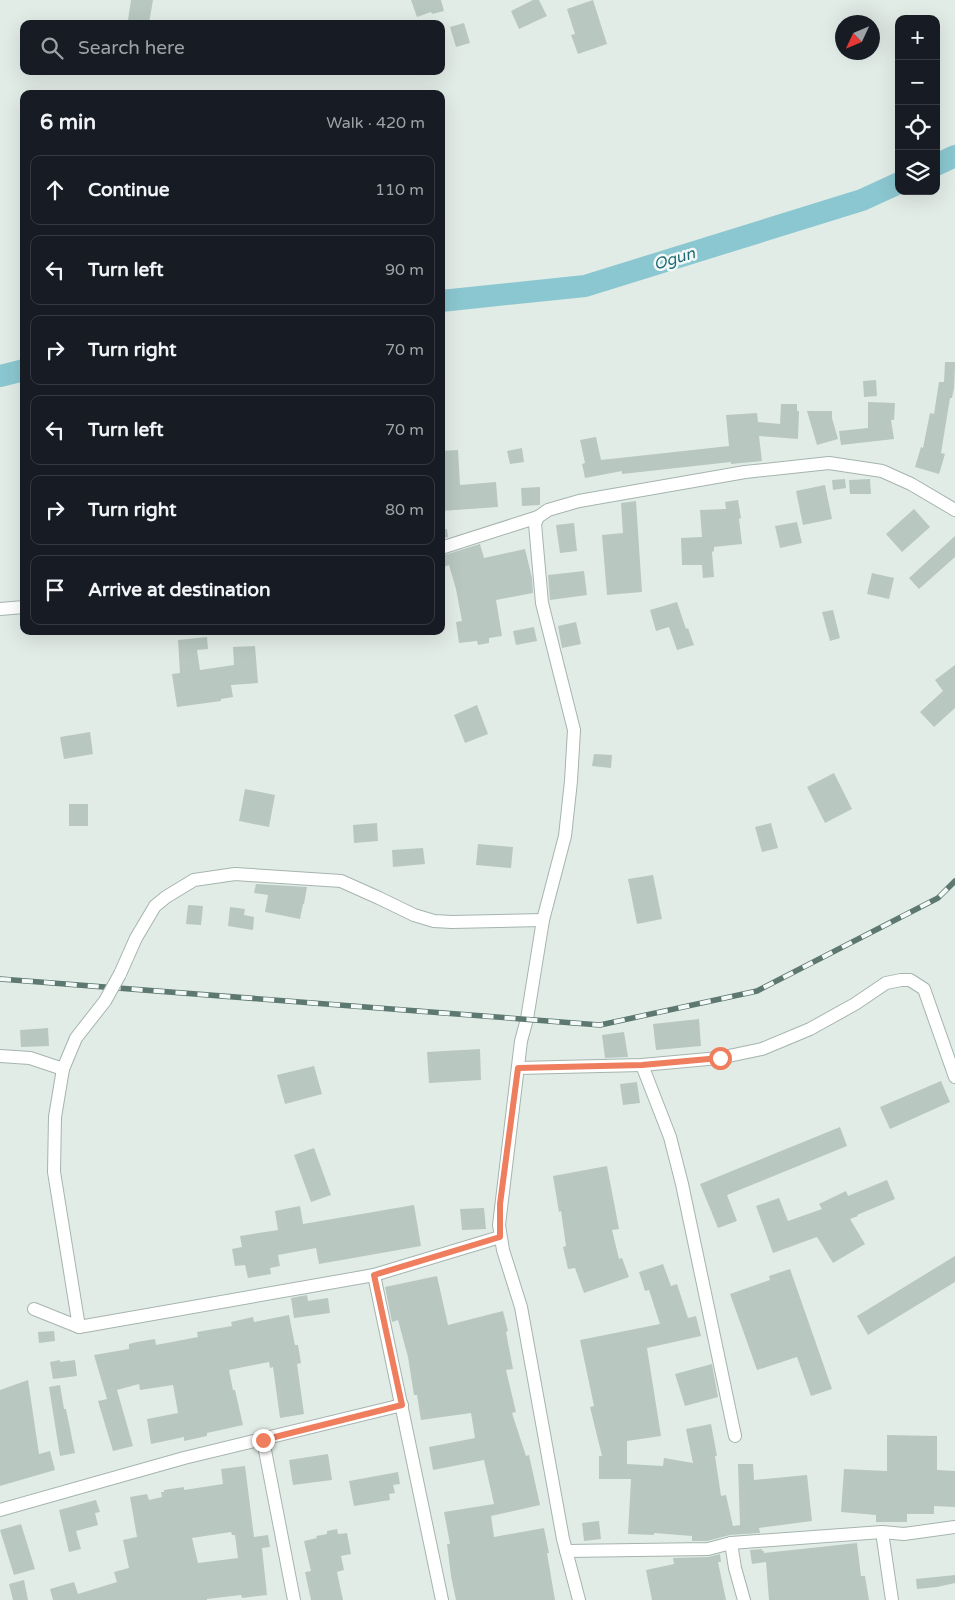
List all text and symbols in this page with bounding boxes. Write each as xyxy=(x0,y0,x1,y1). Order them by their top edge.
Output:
north arrow xyxy=(835,15,880,60)
map controls xyxy=(895,15,940,195)
button: + xyxy=(895,15,940,60)
search box xyxy=(20,20,445,75)
icon: search xyxy=(38,34,66,62)
text: Search here xyxy=(78,37,185,59)
button: − xyxy=(895,60,940,105)
button: locate xyxy=(895,105,940,150)
text: 6 min xyxy=(40,110,96,135)
text: Walk · 420 m xyxy=(326,113,425,133)
button: layers xyxy=(895,150,940,195)
icon: ahead xyxy=(41,176,69,204)
text: Continue xyxy=(88,179,170,201)
text: 110 m xyxy=(375,180,424,200)
water label: Ogun xyxy=(651,243,699,275)
icon: left xyxy=(41,256,69,284)
text: Turn left xyxy=(88,259,164,281)
text: 90 m xyxy=(385,260,424,280)
icon: right xyxy=(41,336,69,364)
text: Turn right xyxy=(88,339,176,361)
text: 70 m xyxy=(385,340,424,360)
icon: left xyxy=(41,416,69,444)
text: Turn left xyxy=(88,419,164,441)
text: 70 m xyxy=(385,420,424,440)
icon: right xyxy=(41,496,69,524)
text: Turn right xyxy=(88,499,176,521)
text: 80 m xyxy=(385,500,424,520)
icon: arrive xyxy=(41,576,69,604)
text: Arrive at destination xyxy=(88,579,271,601)
route start xyxy=(709,1047,732,1070)
route end xyxy=(252,1429,275,1452)

